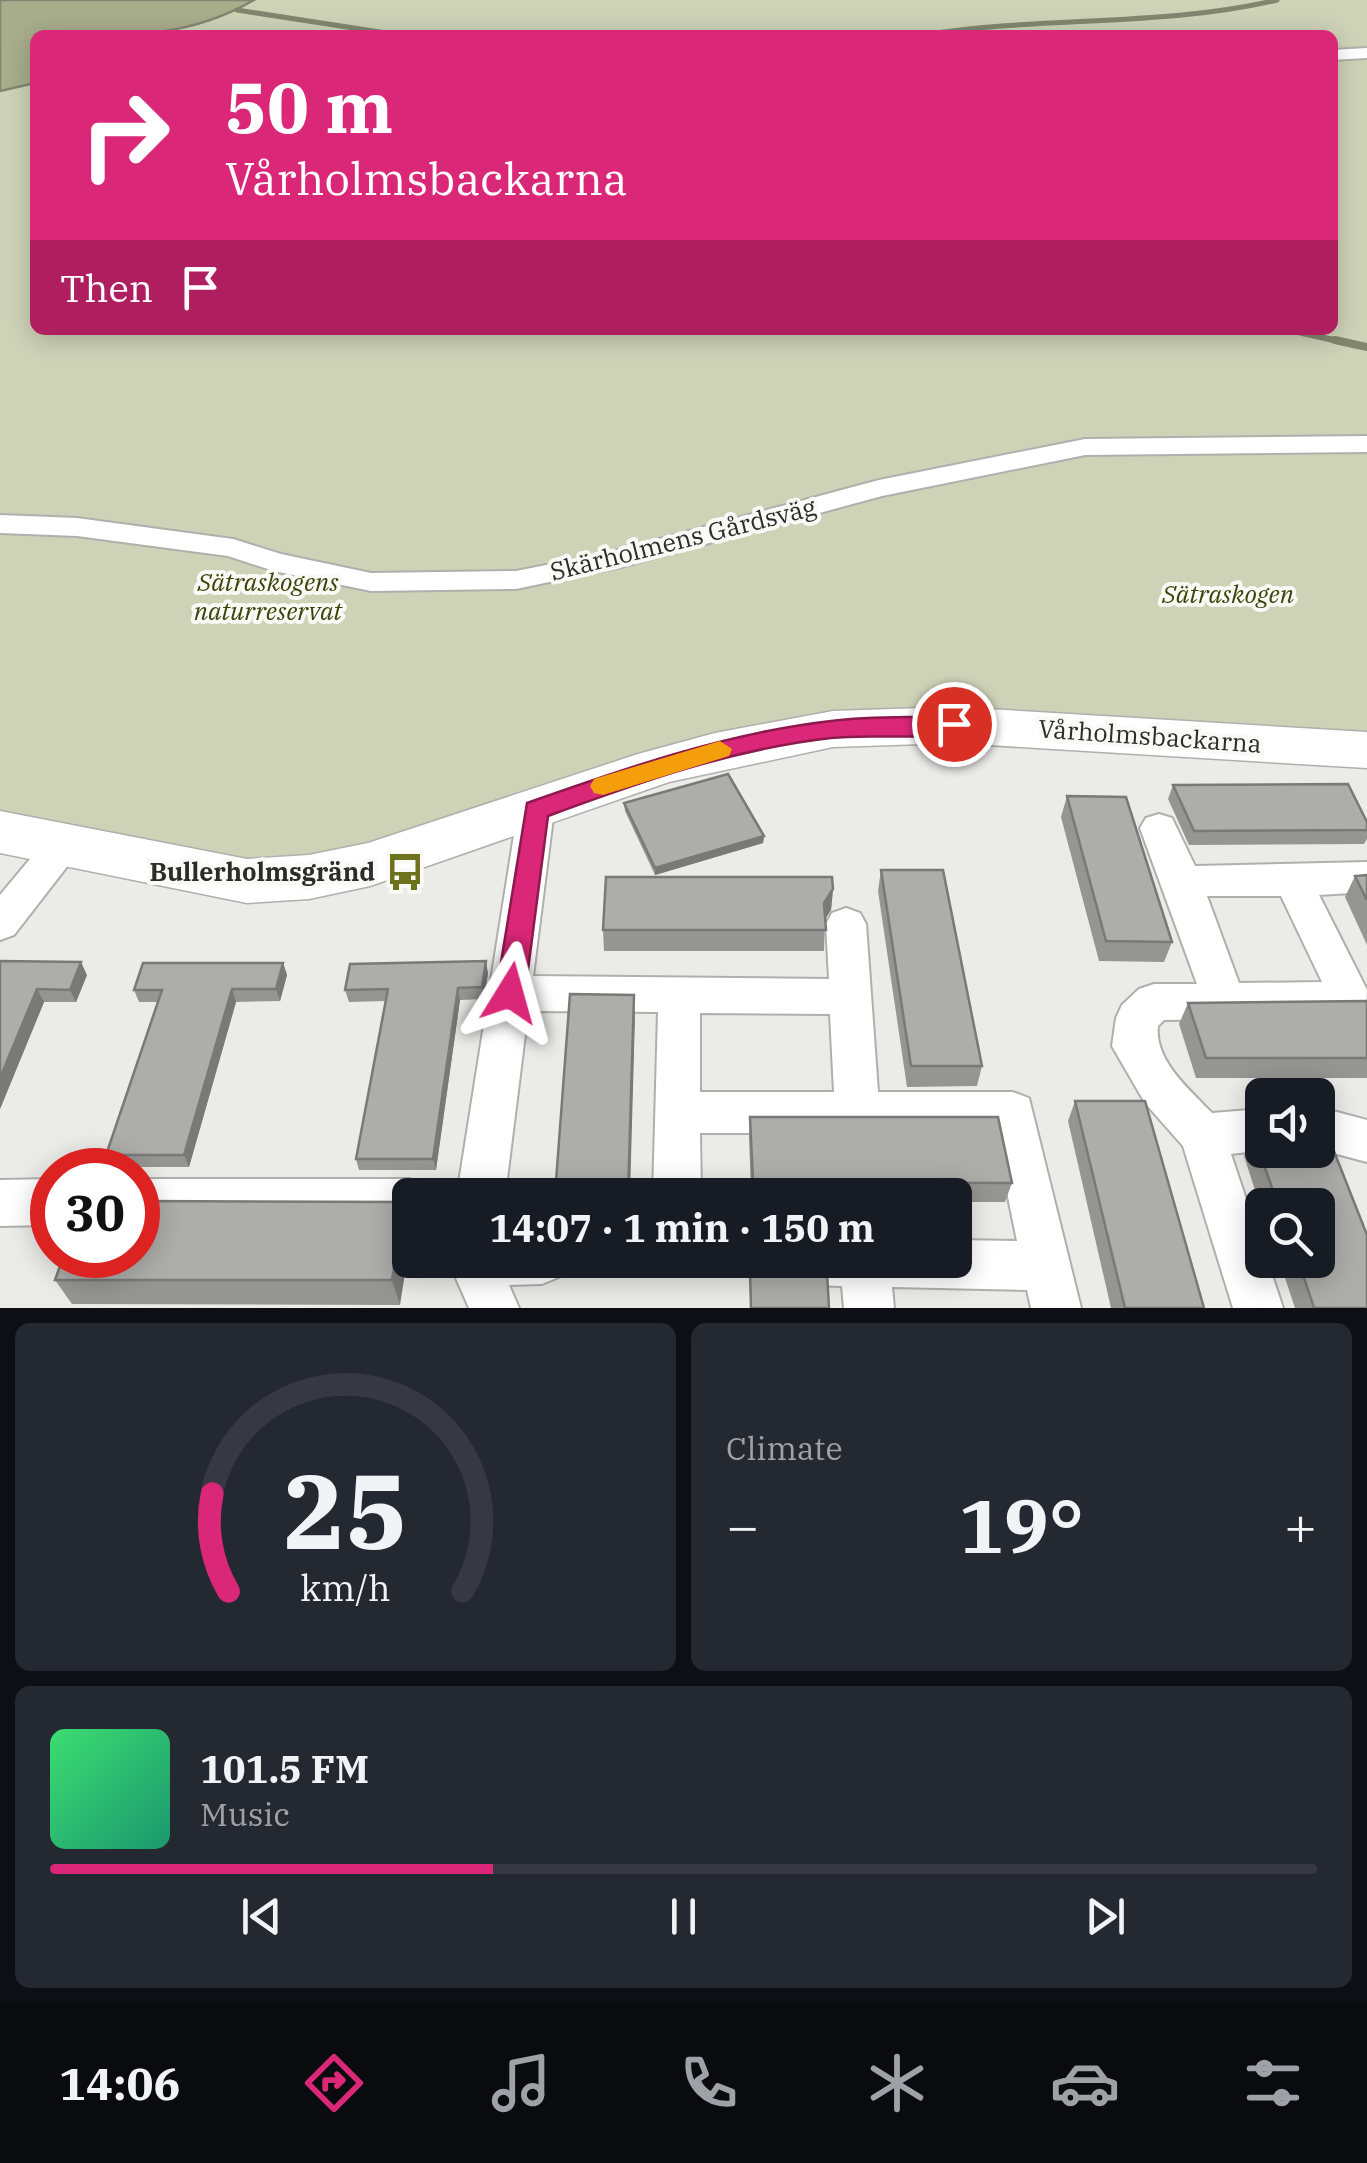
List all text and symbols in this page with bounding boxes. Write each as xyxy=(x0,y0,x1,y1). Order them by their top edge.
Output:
text: 50 m xyxy=(225,61,393,152)
icon: right xyxy=(60,70,190,200)
text: Vårholmsbackarna xyxy=(225,149,628,207)
icon: arrive xyxy=(173,260,228,315)
text: Then xyxy=(60,263,153,312)
street label: Skärholmens Gårdsväg xyxy=(547,489,820,588)
park label: Sätraskogens naturreservat xyxy=(194,565,343,627)
park label: Sätraskogen xyxy=(1161,577,1294,610)
pin xyxy=(912,682,997,767)
icon: arrive xyxy=(927,697,982,752)
street label: Vårholmsbackarna xyxy=(1037,711,1263,760)
bus stop icon: Bullerholmsgränd xyxy=(384,851,426,893)
place label: Bullerholmsgränd xyxy=(150,855,375,888)
position arrow xyxy=(458,941,562,1045)
map controls xyxy=(1245,1078,1335,1278)
button: sound xyxy=(1245,1078,1335,1168)
speed limit sign: 30 xyxy=(30,1148,160,1278)
button: search xyxy=(1245,1188,1335,1278)
text: 14:07 · 1 min · 150 m xyxy=(489,1203,875,1252)
text: Climate xyxy=(726,1427,843,1469)
text: 25 xyxy=(283,1442,408,1578)
text: 19° xyxy=(959,1476,1084,1574)
text: − xyxy=(726,1490,759,1561)
text: + xyxy=(1284,1490,1317,1561)
text: km/h xyxy=(300,1564,391,1611)
text: 101.5 FM xyxy=(200,1744,369,1793)
text: Music xyxy=(200,1793,290,1835)
icon: previous xyxy=(234,1889,289,1944)
icon: pause xyxy=(656,1889,711,1944)
icon: next xyxy=(1078,1889,1133,1944)
icon: directions xyxy=(299,2048,369,2118)
icon: music xyxy=(486,2048,556,2118)
icon: phone xyxy=(674,2048,744,2118)
icon: climate xyxy=(862,2048,932,2118)
icon: car xyxy=(1050,2048,1120,2118)
icon: filters xyxy=(1238,2048,1308,2118)
text: 14:06 xyxy=(59,2054,181,2112)

